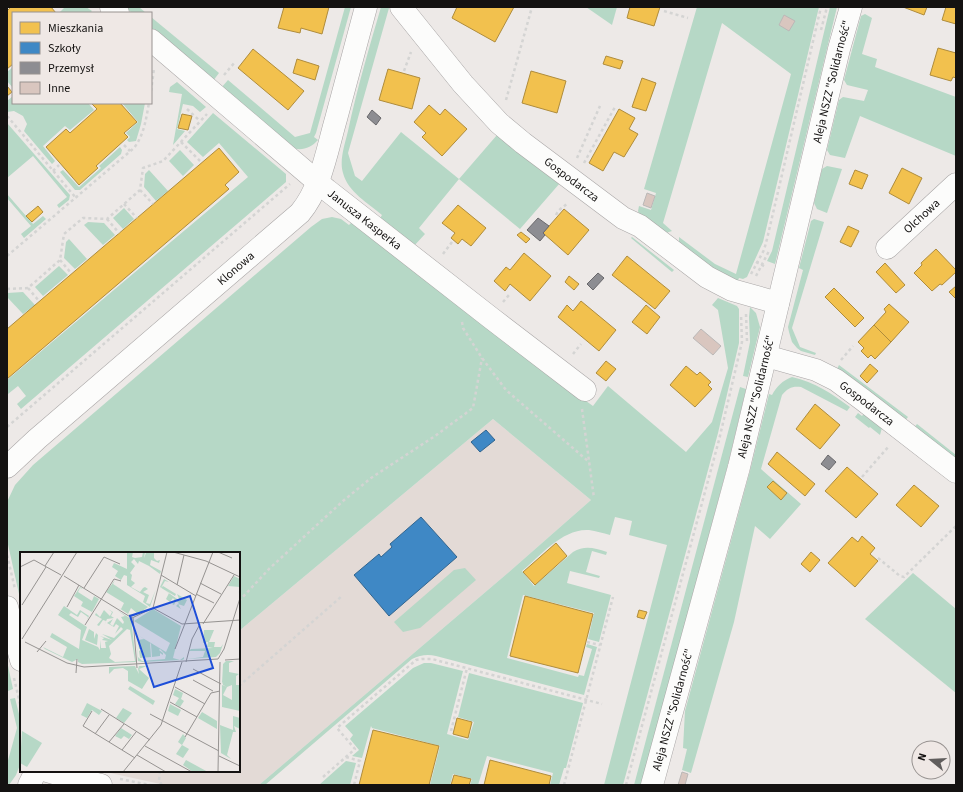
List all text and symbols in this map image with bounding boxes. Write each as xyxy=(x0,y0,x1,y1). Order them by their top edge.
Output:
legend xyxy=(12,12,152,104)
street label: Aleja NSZZ "Solidarność" xyxy=(809,18,856,145)
text: Mieszkania xyxy=(48,20,103,37)
text: Szkoły xyxy=(48,40,81,57)
text: Przemysł xyxy=(48,60,94,77)
text: Inne xyxy=(48,80,70,97)
street label: Gospodarcza xyxy=(540,154,603,206)
street label: Janusza Kasperka xyxy=(324,185,405,254)
street label: Olchowa xyxy=(900,195,944,238)
street label: Klonowa xyxy=(214,248,258,289)
street label: Aleja NSZZ "Solidarność" xyxy=(733,334,779,460)
street label: Gospodarcza xyxy=(836,377,898,430)
inset map xyxy=(20,552,240,772)
street label: Aleja NSZZ "Solidarność" xyxy=(648,647,698,773)
north arrow xyxy=(911,740,951,780)
text: N xyxy=(914,751,930,763)

